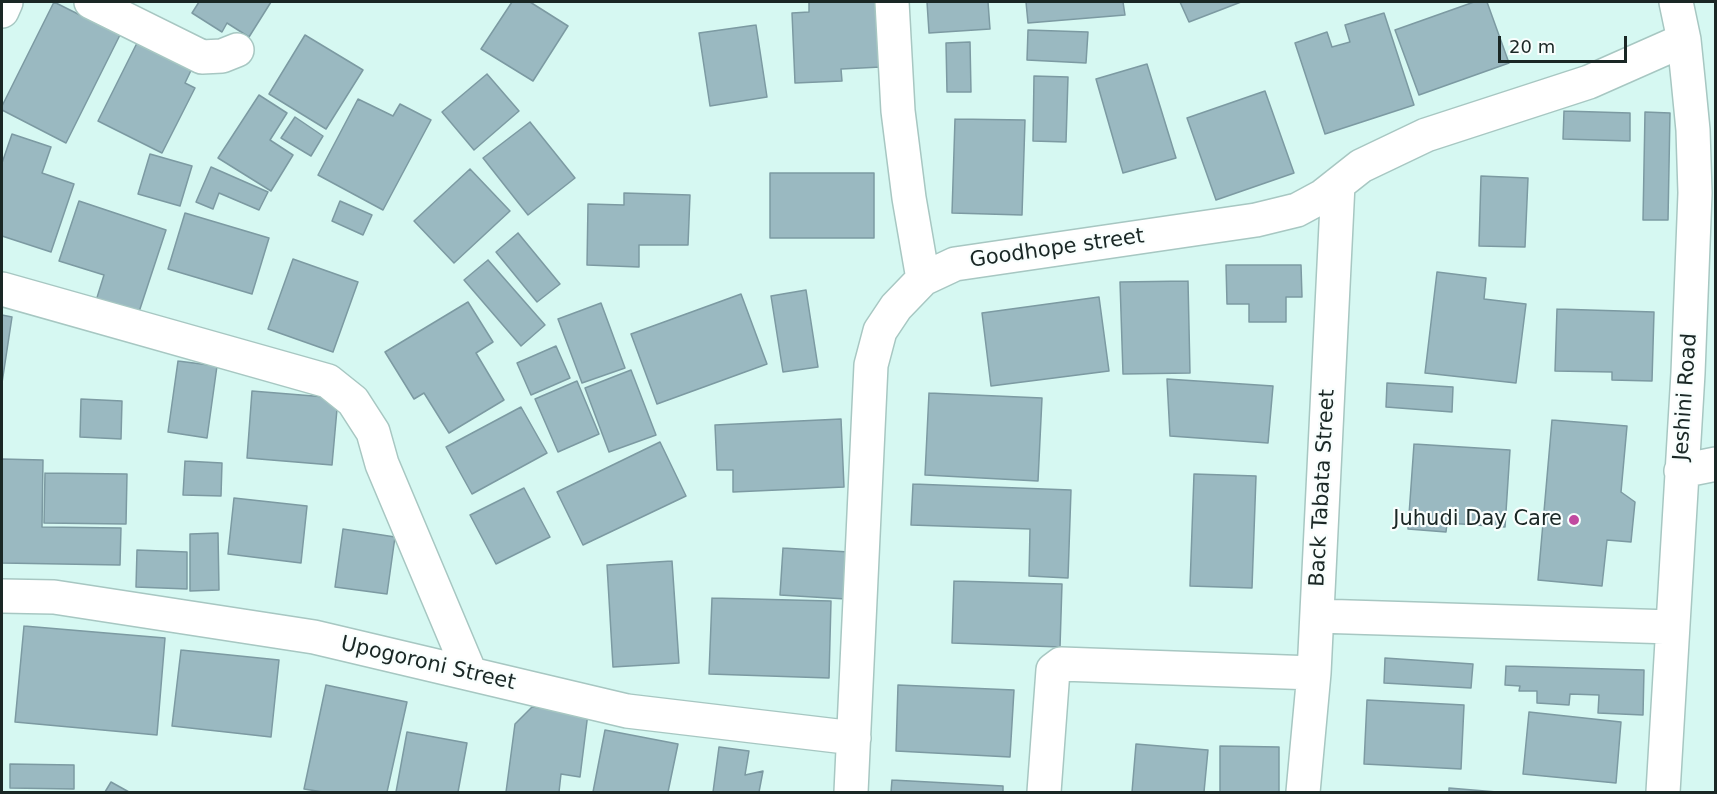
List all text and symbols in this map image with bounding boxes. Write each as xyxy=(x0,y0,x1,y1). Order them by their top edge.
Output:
scale bar xyxy=(1501,24,1630,62)
text: 20 m xyxy=(1509,36,1555,57)
street label: Goodhope street xyxy=(968,224,1146,274)
street label: Jeshini Road xyxy=(1669,332,1703,462)
street label: Back Tabata Street xyxy=(1305,389,1341,587)
place label: Juhudi Day Care xyxy=(1393,507,1562,533)
marker: Juhudi Day Care xyxy=(1567,513,1581,527)
street label: Upogoroni Street xyxy=(338,632,518,696)

